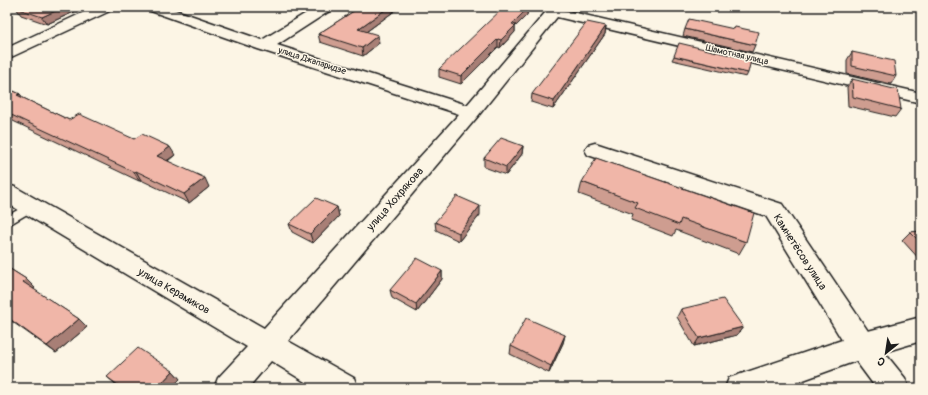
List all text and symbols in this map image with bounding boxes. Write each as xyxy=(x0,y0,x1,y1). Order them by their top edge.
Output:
street label: Шамотная улица xyxy=(705,42,769,68)
street label: улица Джапаридзе xyxy=(276,45,348,77)
street label: улица Хохрякова xyxy=(363,165,426,234)
street label: Камнетёсов улица xyxy=(771,212,829,292)
street label: улица Керамиков xyxy=(135,265,212,317)
north arrow xyxy=(866,333,906,373)
text: С xyxy=(875,354,887,369)

